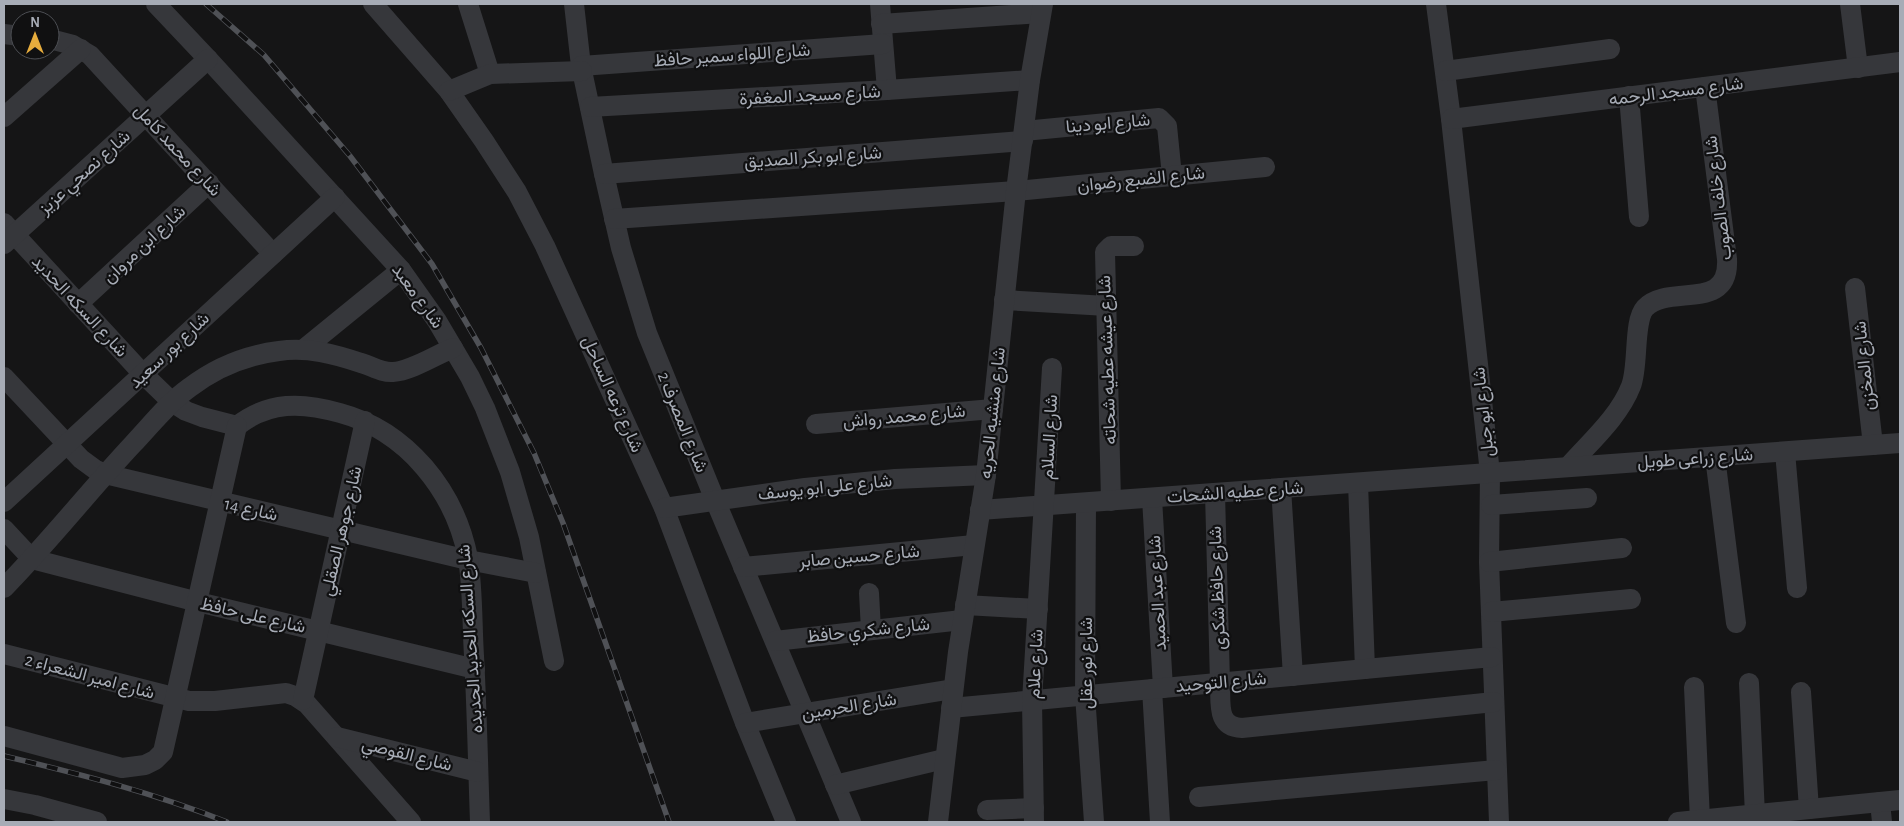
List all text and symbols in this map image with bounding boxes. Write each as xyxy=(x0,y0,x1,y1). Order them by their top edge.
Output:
north arrow xyxy=(10,10,60,60)
text: N xyxy=(30,16,40,30)
street label: شارع اللواء سمير حافظ xyxy=(653,42,811,72)
street label: شارع مسجد الرحمه xyxy=(1608,75,1745,111)
street label: شارع مسجد المغفرة xyxy=(739,83,881,111)
street label: شارع محمد كامل xyxy=(129,101,224,201)
street label: شارع ابو دينا xyxy=(1065,111,1151,139)
street label: شارع نصحي عزيز xyxy=(35,127,137,223)
street label: شارع خلف الصوب xyxy=(1702,134,1738,261)
street label: شارع ابو بكر الصديق xyxy=(744,144,883,174)
street label: شارع الضبع رضوان xyxy=(1076,164,1206,198)
street label: شارع ابن مروان xyxy=(100,202,191,289)
street label: شارع السكه الحديد xyxy=(26,252,131,362)
street label: شارع معبد xyxy=(386,261,446,333)
street label: شارع عيشه عطيه شحاته xyxy=(1096,275,1122,445)
street label: شارع بور سعيد xyxy=(126,309,215,394)
street label: شارع المخزن xyxy=(1851,320,1881,411)
street label: شارع ترعه الساحل xyxy=(577,333,646,456)
street label: شارع منشيه الحريه xyxy=(977,346,1011,480)
street label: شارع ابو جبل xyxy=(1470,366,1500,458)
street label: شارع المصرف 2 xyxy=(652,369,710,476)
street label: شارع السلام xyxy=(1039,394,1063,480)
street label: شارع محمد رواش xyxy=(842,403,966,433)
street label: شارع زراعى طويل xyxy=(1636,446,1754,474)
street label: شارع جوهر الصقلي xyxy=(318,464,371,599)
street label: شارع على ابو يوسف xyxy=(757,472,893,506)
street label: شارع عطيه الشحات xyxy=(1166,479,1304,509)
street label: شارع 14 xyxy=(222,495,279,527)
street label: شارع حافظ شكرى xyxy=(1207,526,1231,650)
street label: شارع عبد الحميد xyxy=(1146,535,1172,651)
street label: شارع حسين صابر xyxy=(797,543,921,573)
street label: شارع السكه الحديد الجديده xyxy=(455,544,489,734)
street label: شارع على حافظ xyxy=(198,595,307,639)
street label: شارع شكري حافظ xyxy=(806,616,931,651)
street label: شارع نور عقل xyxy=(1078,617,1098,709)
street label: شارع علام xyxy=(1025,629,1049,700)
street label: شارع امير الشعراء 2 xyxy=(23,651,156,705)
street label: شارع التوحيد xyxy=(1175,670,1267,698)
street label: شارع الحرمين xyxy=(800,691,898,725)
street label: شارع القوصي xyxy=(359,735,454,780)

